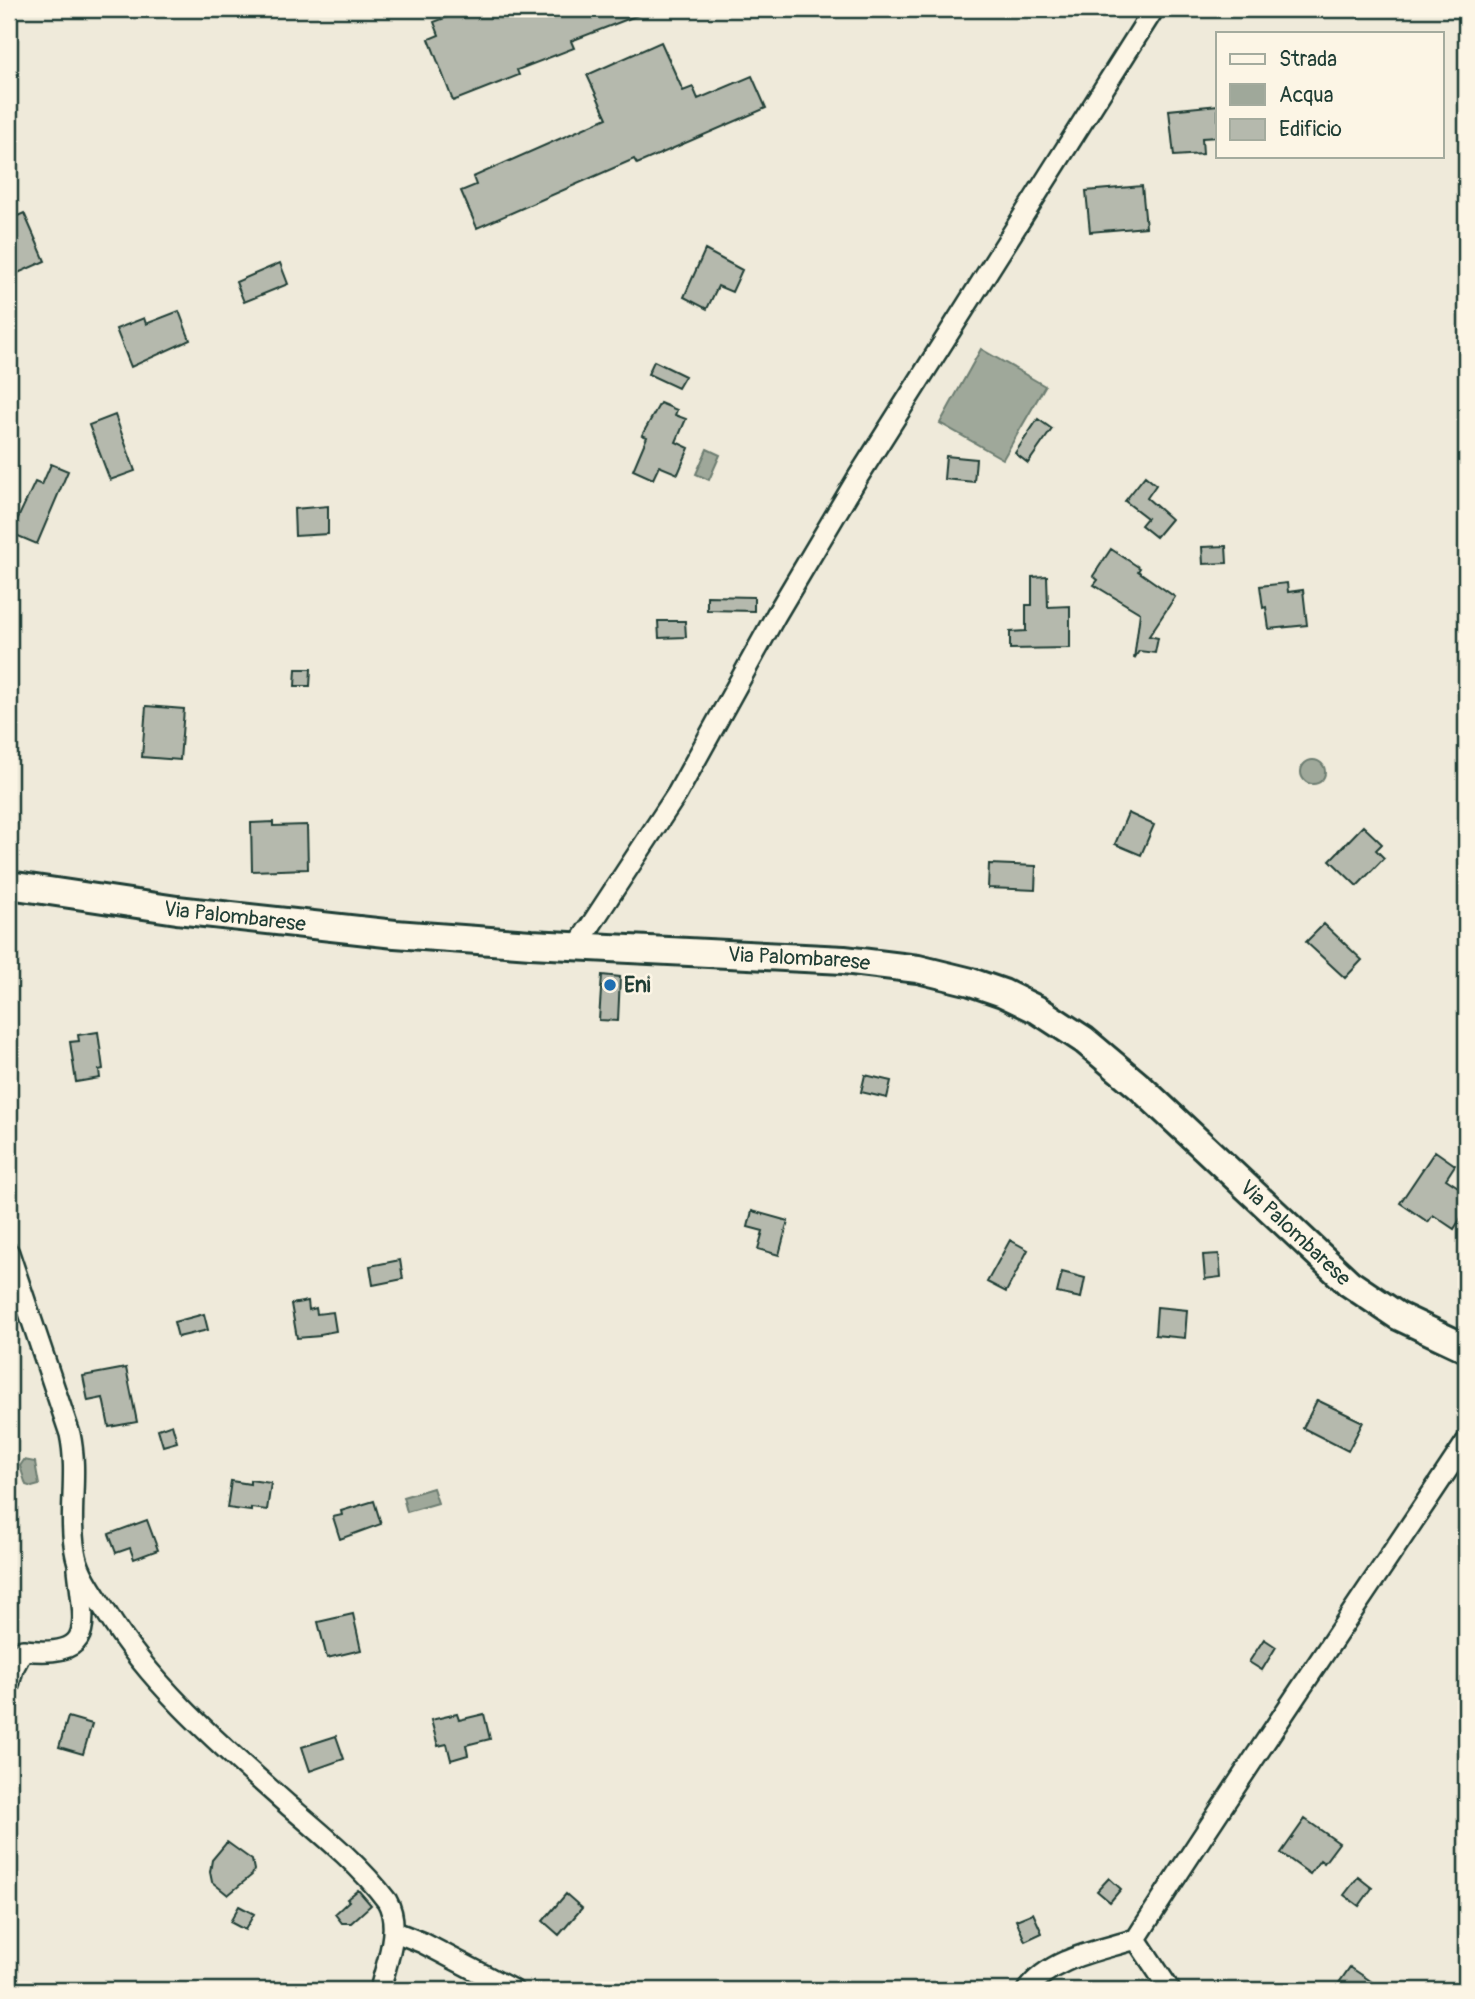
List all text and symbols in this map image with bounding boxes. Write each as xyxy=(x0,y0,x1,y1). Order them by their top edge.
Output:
legend xyxy=(1216,32,1444,158)
text: Strada xyxy=(1279,46,1337,73)
text: Acqua xyxy=(1279,82,1333,109)
text: Edificio xyxy=(1279,116,1342,143)
street label: Via Palombarese xyxy=(162,895,308,938)
street label: Via Palombarese xyxy=(727,941,872,977)
place label: Eni xyxy=(624,972,651,999)
marker: Eni xyxy=(602,977,618,993)
street label: Via Palombarese xyxy=(1234,1175,1357,1292)

